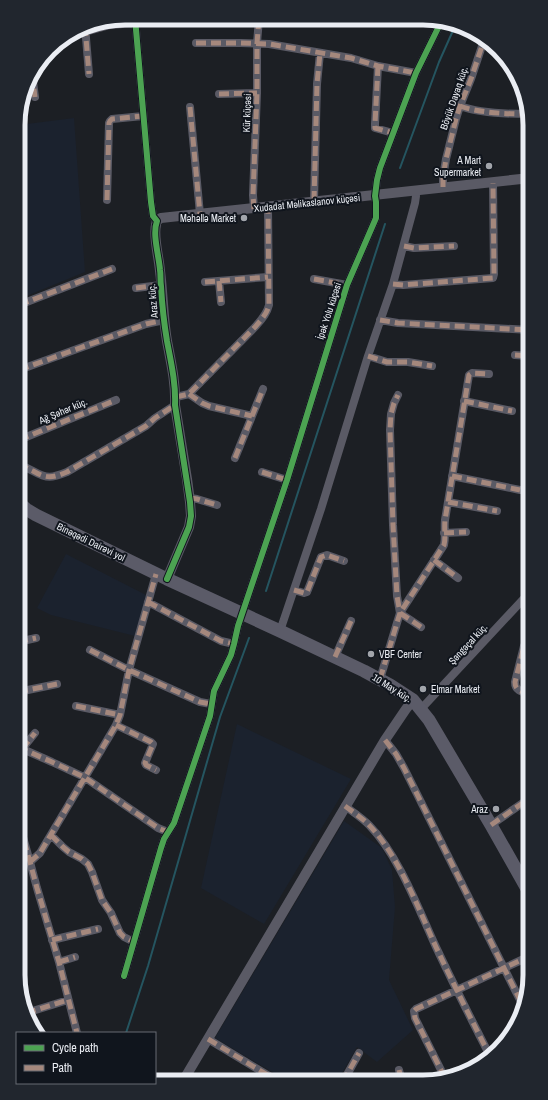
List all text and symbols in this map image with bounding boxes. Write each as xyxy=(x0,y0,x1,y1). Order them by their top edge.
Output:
street label: Böyük Dayaq küç. xyxy=(437,65,471,131)
street label: Kür küçəsi xyxy=(240,93,254,133)
place label: A Mart Supermarket xyxy=(434,154,482,179)
marker: A Mart Supermarket xyxy=(484,161,494,171)
street label: Xudadat Məlikaslanov küçəsi xyxy=(253,191,361,215)
place label: Məhəllə Market xyxy=(180,212,237,225)
marker: Məhəllə Market xyxy=(239,213,249,223)
street label: İpək Yolu küçəsi xyxy=(314,281,344,341)
street label: Araz küç. xyxy=(145,283,161,320)
street label: Ağ Şəhər küç. xyxy=(36,395,89,427)
street label: Binəqədi Dairəvi yol xyxy=(55,520,127,564)
street label: Şəngəçal küç. xyxy=(446,621,490,667)
place label: VBF Center xyxy=(379,648,422,661)
marker: VBF Center xyxy=(366,649,376,659)
street label: 10 May küç. xyxy=(370,671,414,705)
place label: Elmar Market xyxy=(431,683,480,696)
marker: Elmar Market xyxy=(418,684,428,694)
place label: Araz xyxy=(470,803,488,816)
marker: Araz xyxy=(491,804,501,814)
legend xyxy=(16,1032,156,1084)
text: Cycle path xyxy=(52,1040,99,1056)
text: Path xyxy=(52,1060,72,1076)

